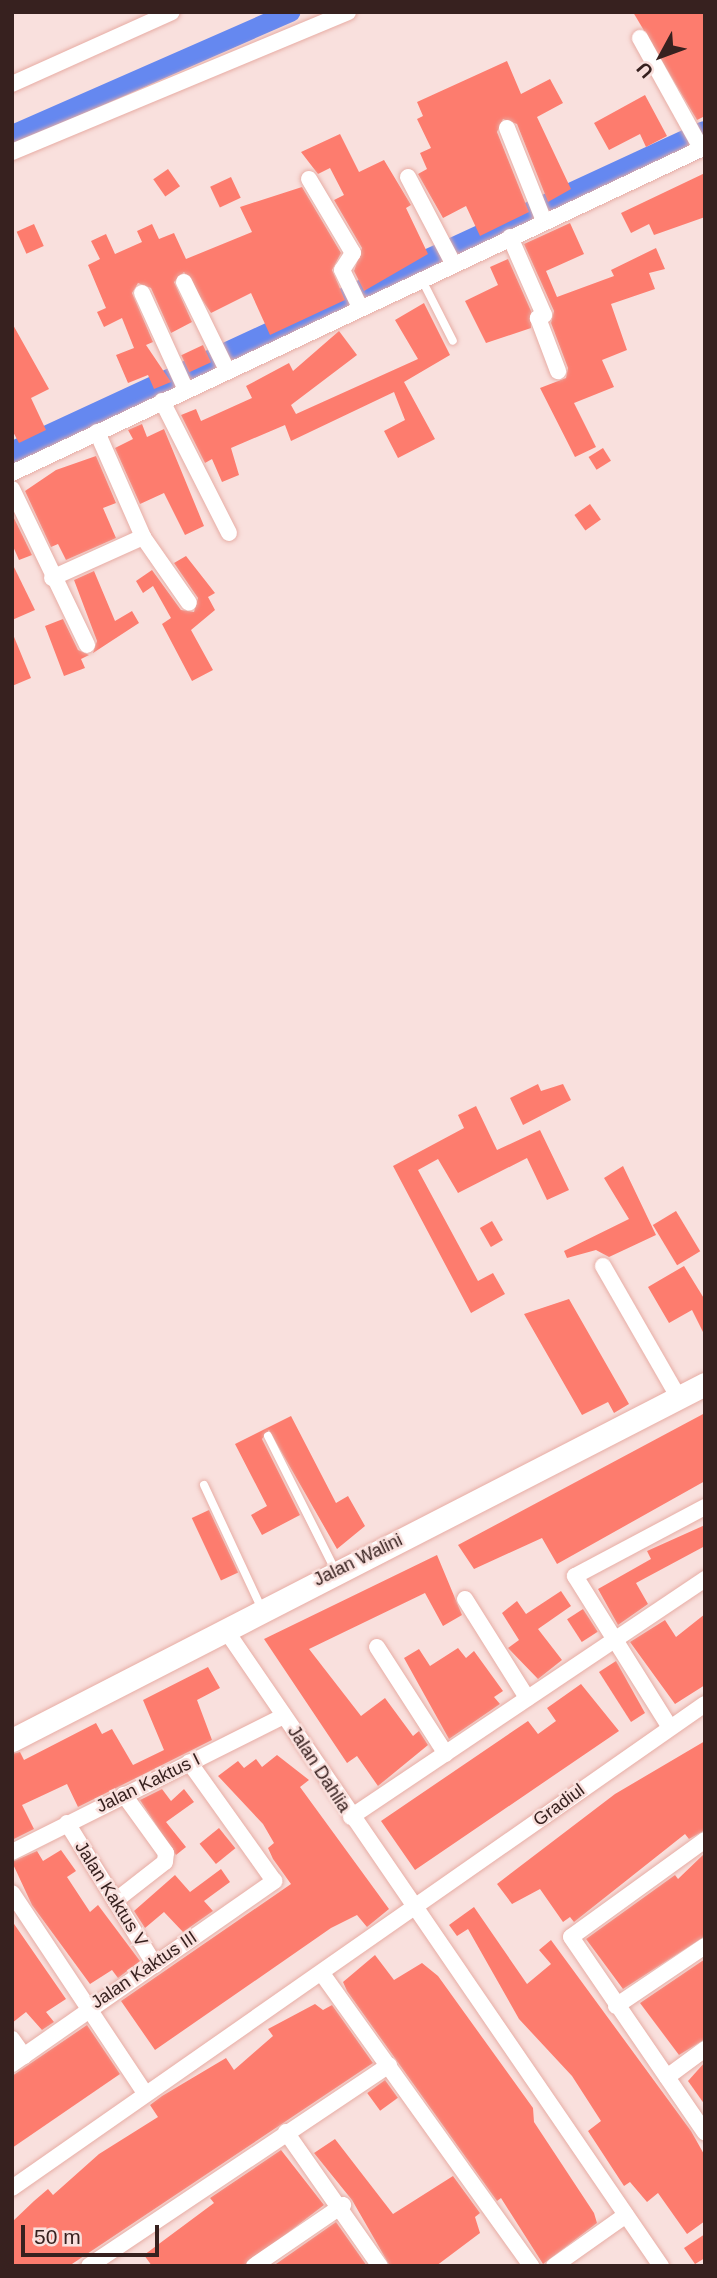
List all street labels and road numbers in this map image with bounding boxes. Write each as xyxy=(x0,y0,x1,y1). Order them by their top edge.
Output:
street label: Jalan Walini xyxy=(310,1529,406,1591)
street label: Jalan Dahlia xyxy=(283,1722,355,1816)
street label: Jalan Kaktus I xyxy=(92,1749,204,1817)
street label: Gradiul xyxy=(529,1779,589,1831)
street label: Jalan Kaktus V xyxy=(70,1837,152,1951)
street label: Jalan Kaktus III xyxy=(87,1927,201,2013)

